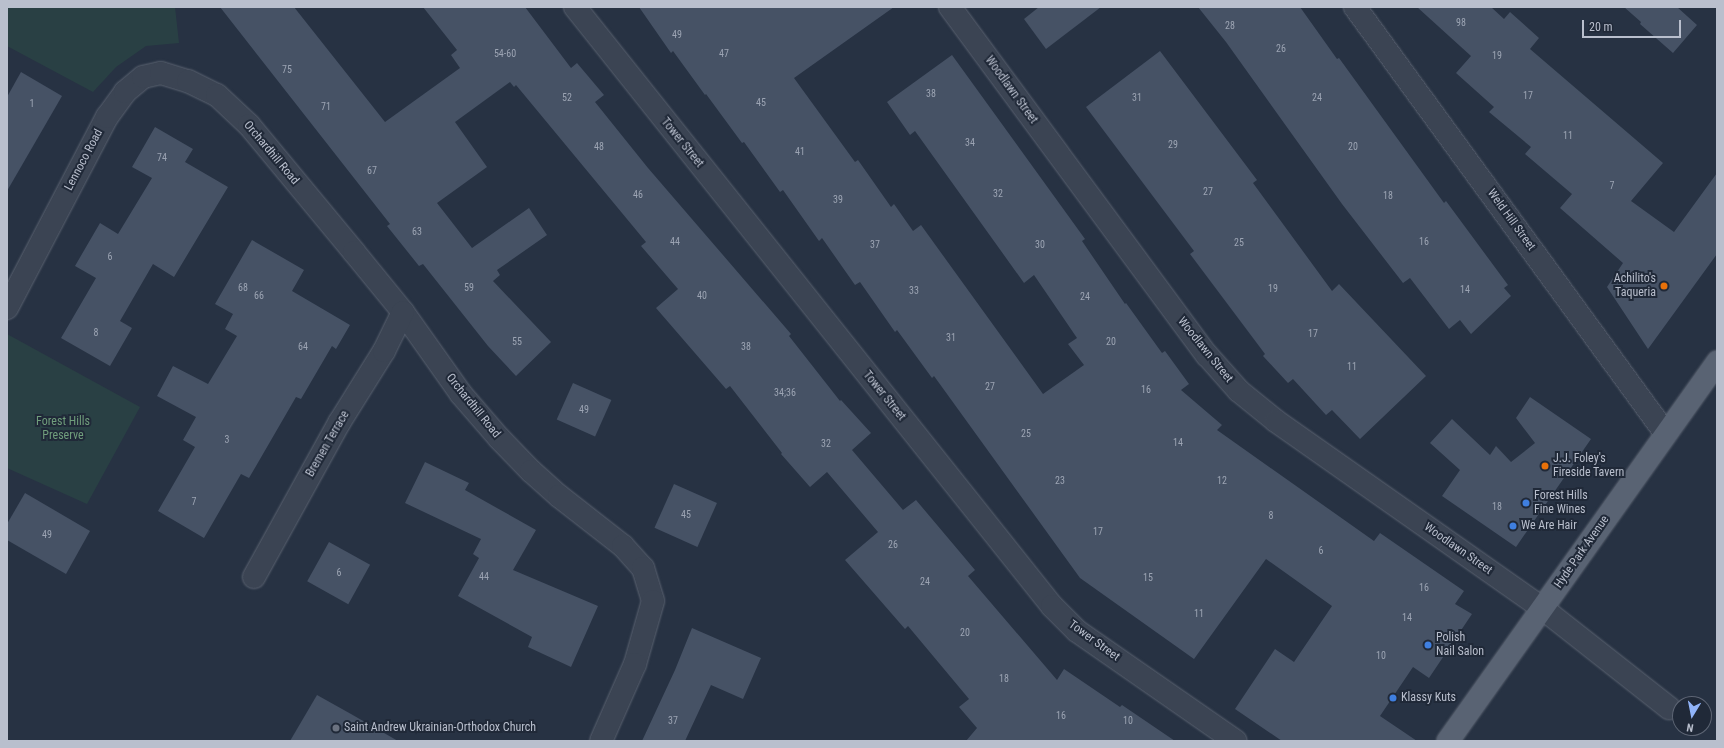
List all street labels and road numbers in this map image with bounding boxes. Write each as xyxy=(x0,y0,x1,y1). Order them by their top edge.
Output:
street label: Woodlawn Street xyxy=(982,53,1040,127)
street label: Tower Street xyxy=(658,115,706,171)
street label: Orchardhill Road xyxy=(240,118,302,188)
street label: Lennoco Road xyxy=(62,127,106,193)
street label: Weld Hill Street xyxy=(1484,186,1538,254)
street label: Woodlawn Street xyxy=(1174,314,1236,386)
street label: Tower Street xyxy=(860,368,908,424)
street label: Orchardhill Road xyxy=(443,371,503,441)
street label: Bremen Terrace xyxy=(303,408,353,480)
street label: Hyde Park Avenue xyxy=(1552,513,1612,591)
street label: Woodlawn Street xyxy=(1421,520,1495,578)
street label: Tower Street xyxy=(1066,618,1122,664)

